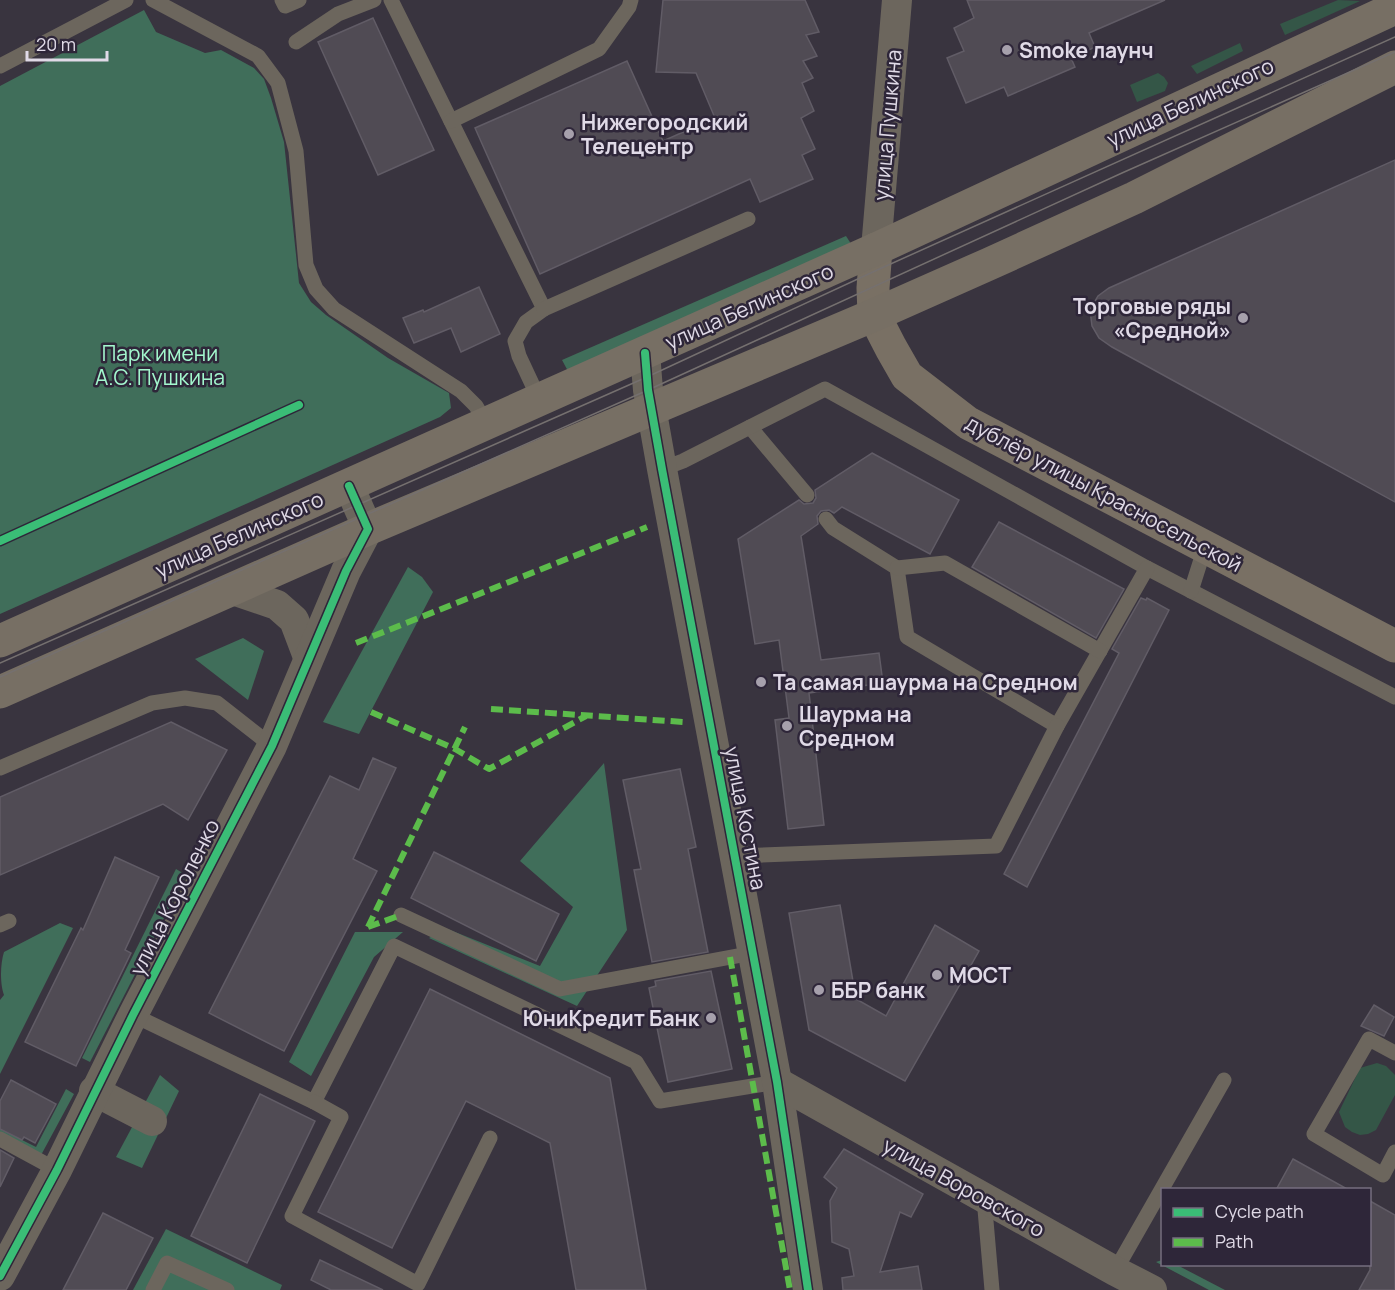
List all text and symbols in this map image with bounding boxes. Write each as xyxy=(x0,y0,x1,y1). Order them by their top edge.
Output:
scale bar xyxy=(27,24,106,62)
text: 20 m xyxy=(36,32,76,56)
place label: Smoke лаунч xyxy=(1019,36,1154,64)
marker: Smoke лаунч xyxy=(1000,43,1014,57)
street label: улица Пушкина xyxy=(866,48,908,202)
street label: улица Белинского xyxy=(1102,51,1278,153)
place label: Нижегородский Телецентр xyxy=(581,108,748,160)
marker: Нижегородский Телецентр xyxy=(562,127,576,141)
street label: улица Белинского xyxy=(661,256,837,356)
place label: Торговые ряды «Средной» xyxy=(1073,292,1231,344)
marker: Торговые ряды «Средной» xyxy=(1236,311,1250,325)
park label: Парк имени А.С. Пушкина xyxy=(95,339,225,391)
street label: дублёр улицы Красносельской xyxy=(961,408,1247,578)
street label: улица Белинского xyxy=(151,484,327,584)
place label: Та самая шаурма на Средном xyxy=(773,668,1078,696)
marker: Та самая шаурма на Средном xyxy=(754,675,768,689)
place label: Шаурма на Средном xyxy=(799,700,912,752)
marker: Шаурма на Средном xyxy=(780,719,794,733)
street label: улица Костина xyxy=(718,744,774,892)
street label: улица Короленко xyxy=(123,814,225,980)
place label: МОСТ xyxy=(949,961,1011,989)
marker: МОСТ xyxy=(930,968,944,982)
place label: ББР банк xyxy=(831,976,925,1004)
marker: ББР банк xyxy=(812,983,826,997)
place label: ЮниКредит Банк xyxy=(523,1004,700,1032)
marker: ЮниКредит Банк xyxy=(704,1011,718,1025)
street label: улица Воровского xyxy=(878,1131,1050,1243)
legend xyxy=(1161,1188,1371,1266)
text: Cycle path xyxy=(1215,1199,1304,1223)
text: Path xyxy=(1215,1229,1253,1253)

